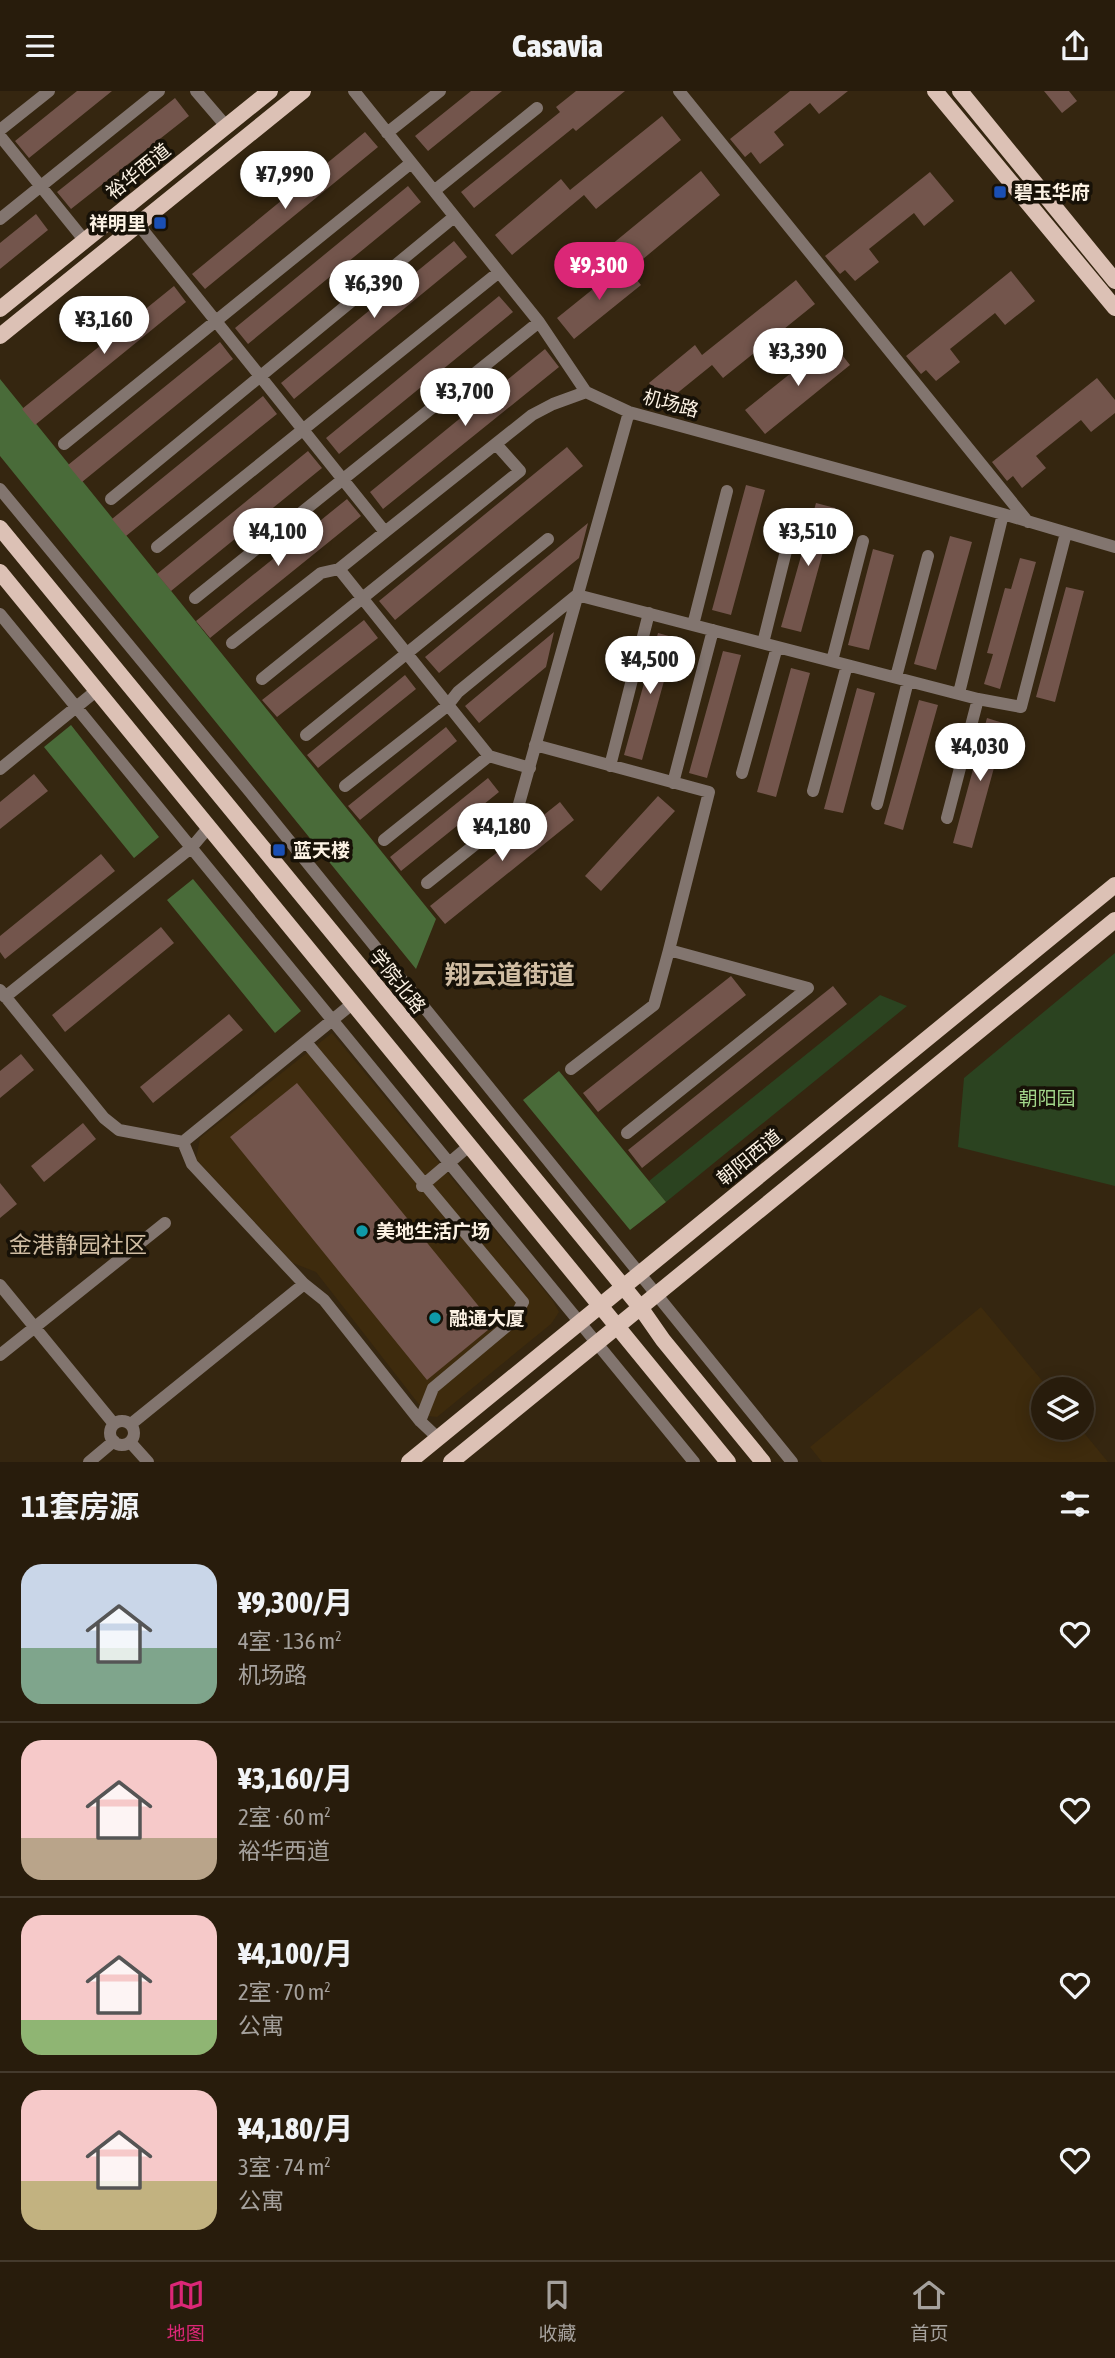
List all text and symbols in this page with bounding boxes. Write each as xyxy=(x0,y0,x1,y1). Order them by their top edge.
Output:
icon: menu xyxy=(21,27,59,65)
text: Casavia xyxy=(512,27,603,64)
icon: share xyxy=(1056,27,1094,65)
street label: 裕华西道 xyxy=(102,139,174,203)
pin: ¥7,990 xyxy=(228,151,342,211)
text: ¥7,990 xyxy=(256,161,314,187)
place label: 碧玉华府 xyxy=(1014,181,1090,203)
marker: 碧玉华府 xyxy=(992,184,1008,200)
place label: 祥明里 xyxy=(89,212,146,234)
marker: 祥明里 xyxy=(152,215,168,231)
pin: ¥9,300 xyxy=(542,243,656,302)
text: ¥9,300 xyxy=(570,252,628,278)
pin: ¥6,390 xyxy=(317,261,431,320)
text: ¥6,390 xyxy=(345,270,403,296)
pin: ¥3,160 xyxy=(47,296,161,356)
text: ¥3,160 xyxy=(75,306,133,332)
pin: ¥3,390 xyxy=(741,329,855,388)
text: ¥3,390 xyxy=(769,338,827,364)
pin: ¥3,700 xyxy=(408,369,522,428)
text: ¥3,700 xyxy=(436,378,494,404)
street label: 机场路 xyxy=(641,385,701,421)
pin: ¥4,100 xyxy=(221,509,335,568)
pin: ¥3,510 xyxy=(751,509,865,568)
text: ¥4,100 xyxy=(249,518,307,544)
text: ¥3,510 xyxy=(779,518,837,544)
pin: ¥4,500 xyxy=(593,637,707,696)
text: ¥4,500 xyxy=(621,646,679,672)
pin: ¥4,030 xyxy=(923,723,1037,783)
text: ¥4,030 xyxy=(951,733,1009,759)
pin: ¥4,180 xyxy=(445,803,559,863)
text: ¥4,180 xyxy=(473,813,531,839)
place label: 蓝天楼 xyxy=(293,839,350,861)
marker: 蓝天楼 xyxy=(271,842,287,858)
street label: 学院北路 xyxy=(366,945,430,1017)
district label: 翔云道街道 xyxy=(445,960,575,990)
park label: 朝阳园 xyxy=(1018,1087,1076,1109)
street label: 朝阳西道 xyxy=(713,1125,785,1189)
place label: 美地生活广场 xyxy=(376,1220,490,1242)
marker: 美地生活广场 xyxy=(354,1223,370,1239)
district label: 金港静园社区 xyxy=(9,1232,147,1258)
place label: 融通大厦 xyxy=(449,1307,525,1329)
marker: 融通大厦 xyxy=(427,1310,443,1326)
map controls xyxy=(1031,1377,1094,1440)
button: layers xyxy=(1031,1377,1094,1440)
icon: filters xyxy=(1056,1485,1094,1523)
text: 11套房源 xyxy=(21,1489,139,1523)
text: ¥9,300/月 xyxy=(238,1585,353,1619)
icon: home xyxy=(77,1592,161,1676)
icon: heart xyxy=(1056,1615,1094,1653)
text: 4室 · 136 m² xyxy=(238,1628,342,1654)
text: 机场路 xyxy=(238,1662,307,1688)
text: ¥3,160/月 xyxy=(238,1761,353,1795)
icon: home xyxy=(77,1768,161,1852)
icon: heart xyxy=(1056,1791,1094,1829)
text: 2室 · 60 m² xyxy=(238,1804,331,1830)
text: 裕华西道 xyxy=(238,1838,330,1864)
text: ¥4,100/月 xyxy=(238,1936,353,1970)
icon: home xyxy=(77,1943,161,2027)
icon: heart xyxy=(1056,1966,1094,2004)
text: 2室 · 70 m² xyxy=(238,1979,331,2005)
text: 公寓 xyxy=(238,2013,284,2039)
text: ¥4,180/月 xyxy=(238,2111,353,2145)
icon: home xyxy=(77,2118,161,2202)
icon: heart xyxy=(1056,2141,1094,2179)
text: 3室 · 74 m² xyxy=(238,2154,331,2180)
text: 公寓 xyxy=(238,2188,284,2214)
tab: 地图 xyxy=(167,2276,205,2345)
tab: 收藏 xyxy=(538,2276,576,2345)
tab: 首页 xyxy=(910,2276,948,2345)

